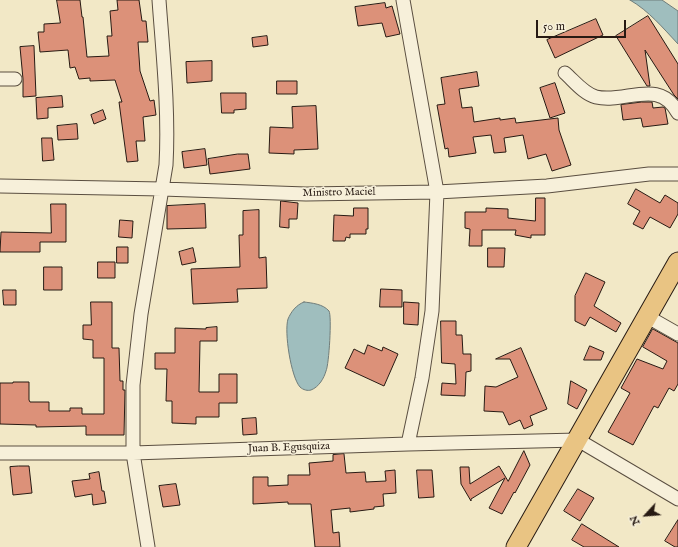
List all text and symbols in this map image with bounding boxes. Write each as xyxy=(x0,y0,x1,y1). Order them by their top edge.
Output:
scale bar xyxy=(538,12,628,38)
text: 50 m xyxy=(543,19,565,34)
street label: Ministro Maciel xyxy=(302,186,376,200)
street label: Juan B. Egusquiza xyxy=(248,440,330,456)
north arrow xyxy=(626,495,666,535)
text: N xyxy=(627,513,644,528)

